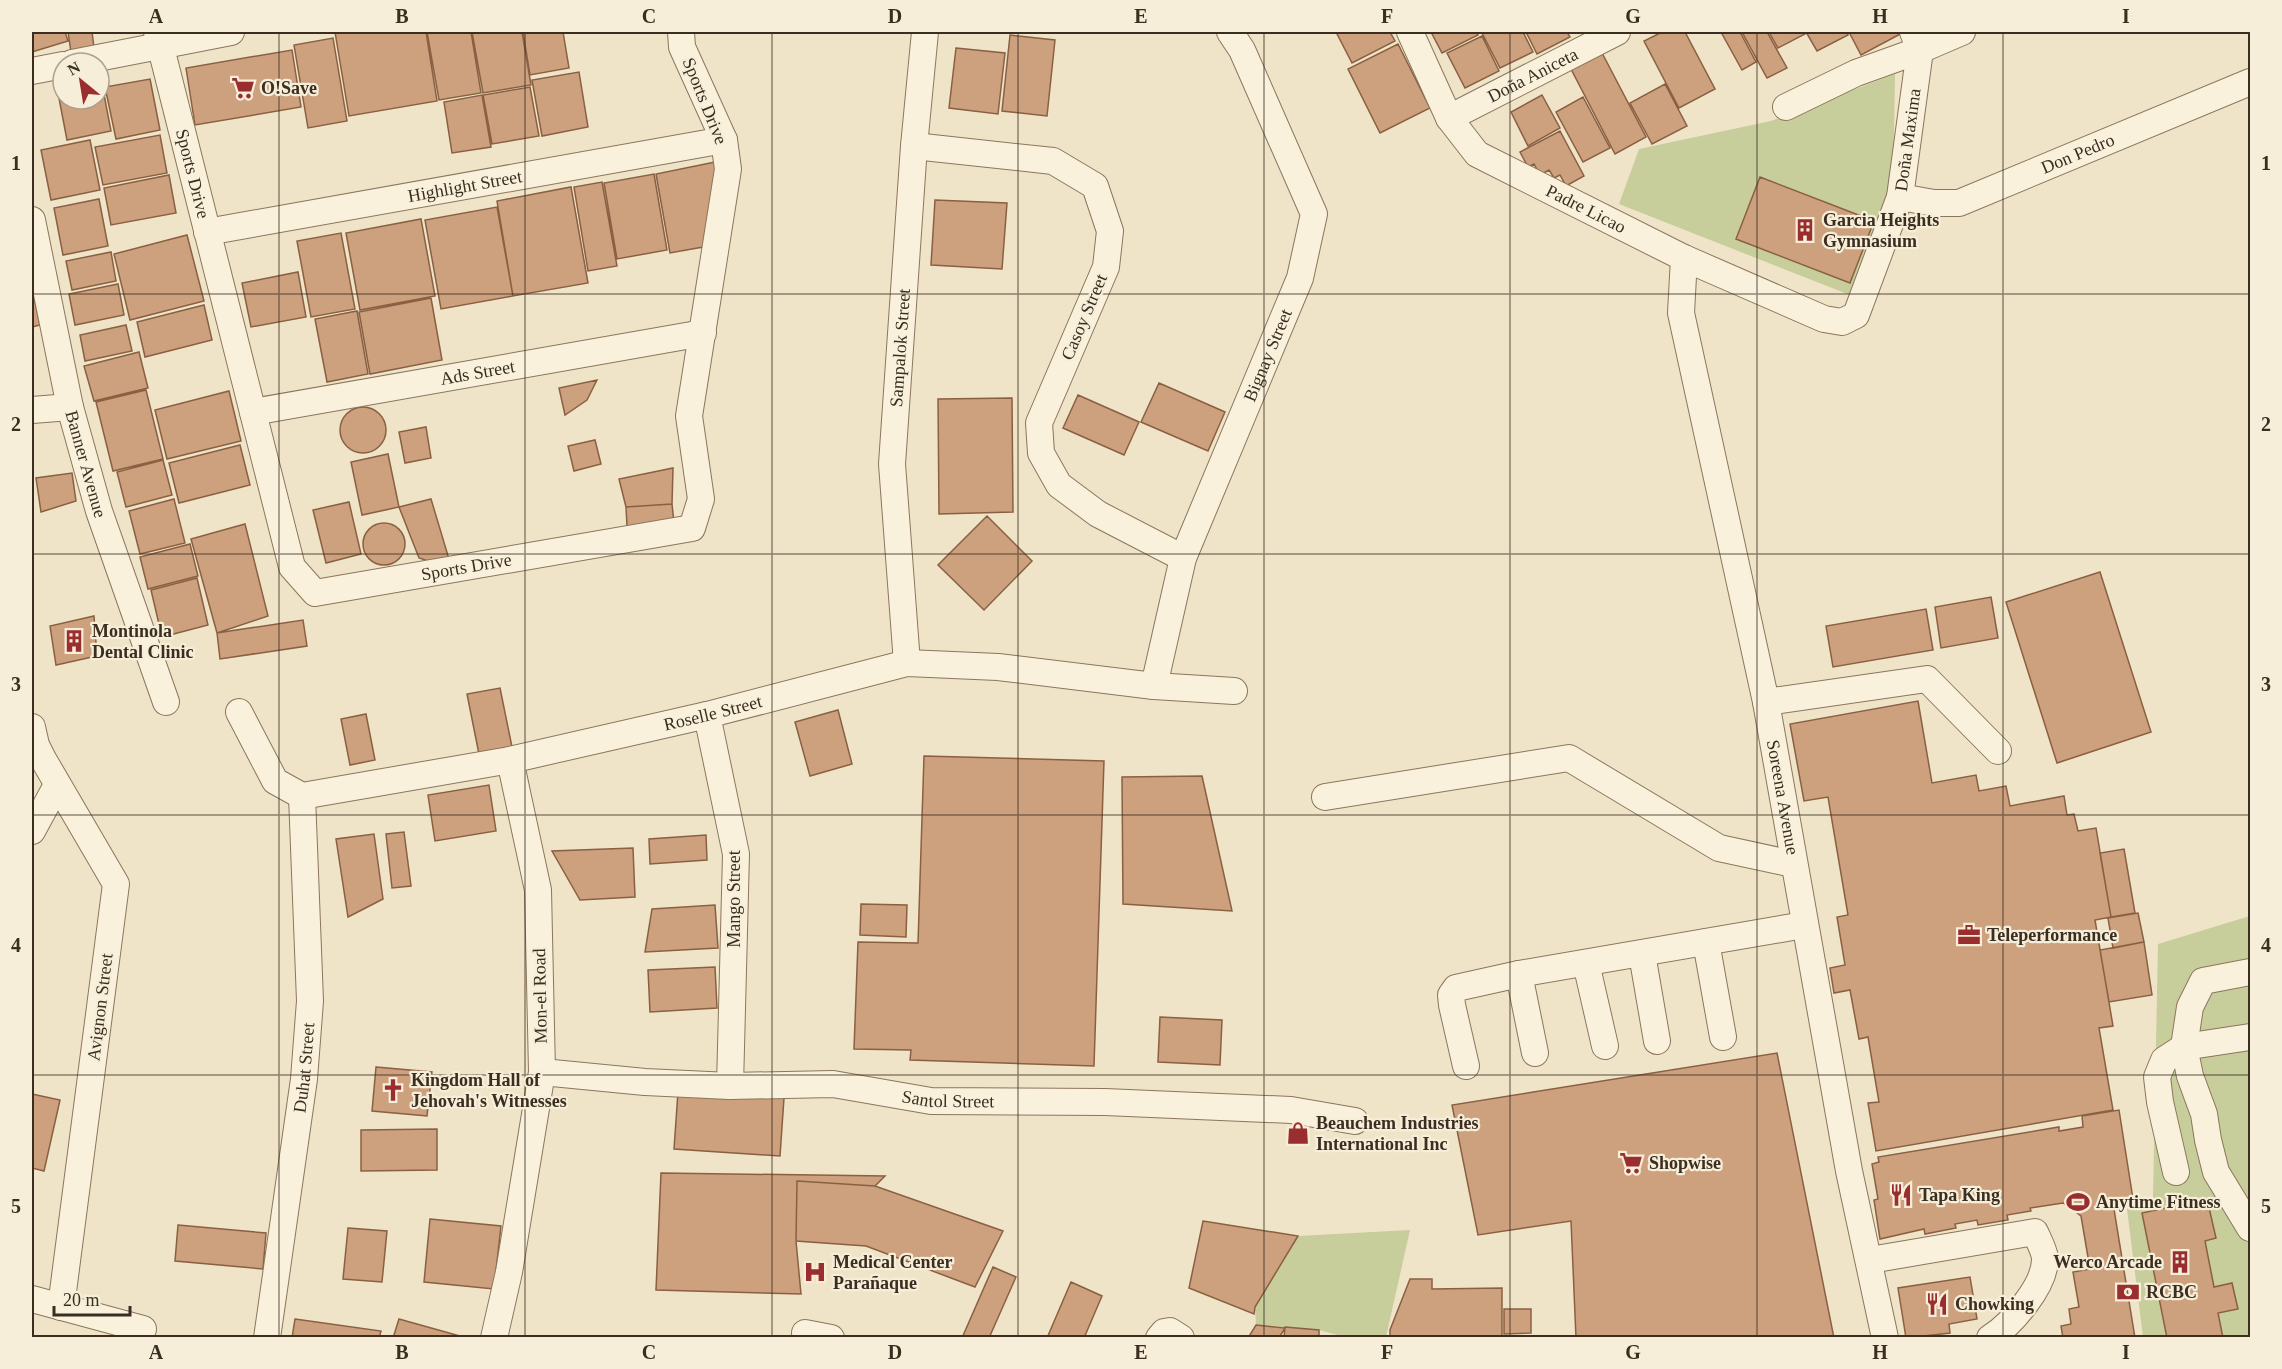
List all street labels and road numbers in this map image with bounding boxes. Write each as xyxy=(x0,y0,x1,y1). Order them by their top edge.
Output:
street label: Doña Aniceta xyxy=(1484,44,1581,107)
street label: Sports Drive xyxy=(679,55,731,147)
street label: Doña Maxima xyxy=(1891,87,1925,192)
street label: Sports Drive xyxy=(172,127,214,220)
street label: Don Pedro xyxy=(2038,130,2117,178)
street label: Highlight Street xyxy=(406,166,524,206)
street label: Padre Licao xyxy=(1543,180,1629,237)
street label: Casoy Street xyxy=(1057,271,1111,363)
street label: Sampalok Street xyxy=(886,288,914,408)
street label: Bignay Street xyxy=(1239,306,1296,405)
street label: Ads Street xyxy=(439,356,517,389)
street label: Banner Avenue xyxy=(61,408,111,520)
street label: Sports Drive xyxy=(419,549,513,585)
street label: Roselle Street xyxy=(662,691,764,735)
street label: Soreena Avenue xyxy=(1763,738,1803,856)
street label: Mango Street xyxy=(724,850,744,948)
street label: Mon-el Road xyxy=(529,948,551,1044)
street label: Avignon Street xyxy=(83,952,117,1062)
street label: Duhat Street xyxy=(289,1022,318,1114)
street label: Santol Street xyxy=(900,1086,994,1111)

